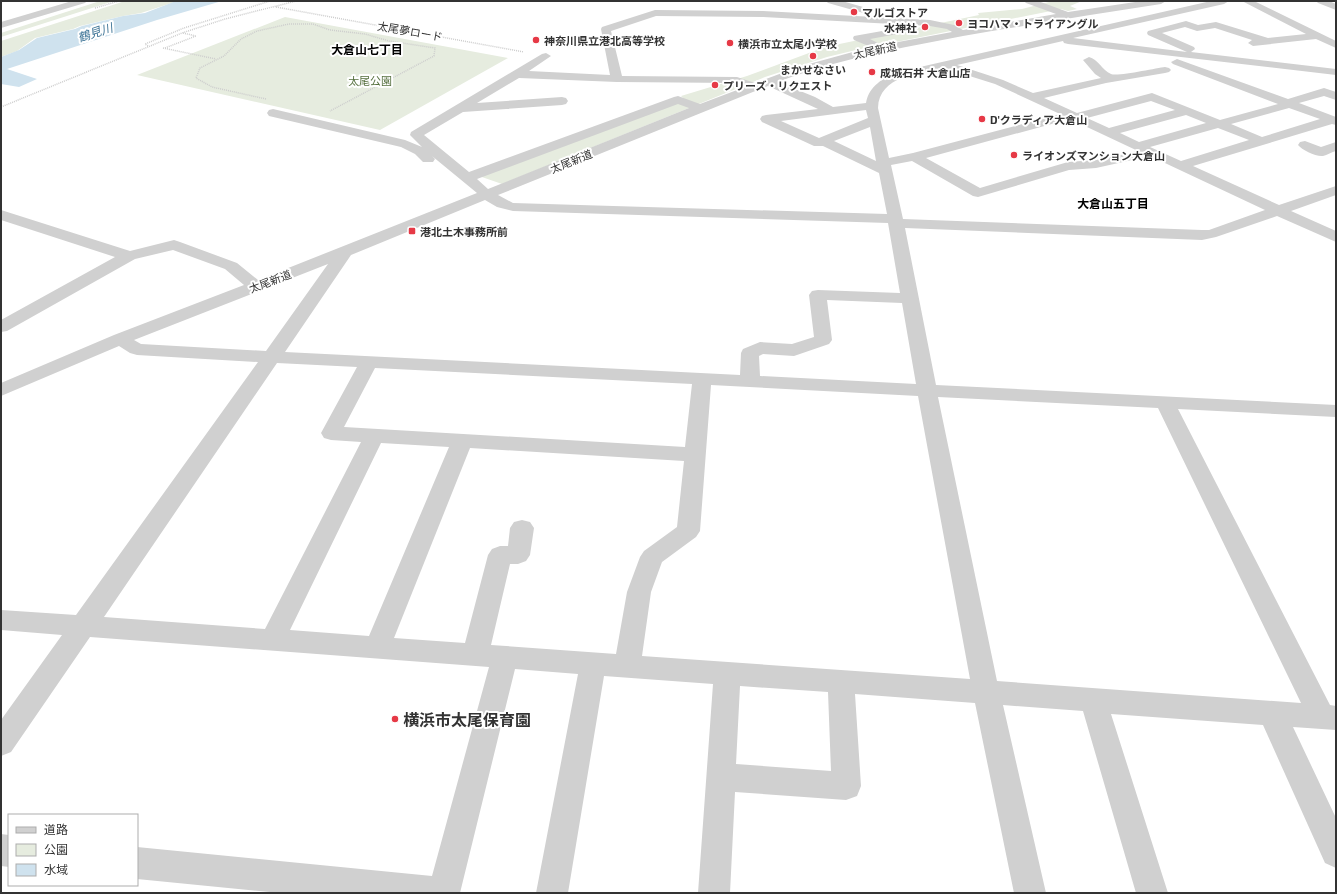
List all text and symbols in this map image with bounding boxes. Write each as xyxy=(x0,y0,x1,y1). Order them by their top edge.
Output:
place label: マルゴストア xyxy=(862,6,928,19)
marker: マルゴストア xyxy=(849,7,859,17)
place label: ヨコハマ・トライアングル xyxy=(967,17,1099,30)
marker: ヨコハマ・トライアングル xyxy=(954,18,964,28)
water label: 鶴見川 xyxy=(76,19,116,44)
street label: 太尾夢ロード xyxy=(376,19,444,43)
place label: 水神社 xyxy=(884,21,917,34)
marker: 水神社 xyxy=(920,22,930,32)
place label: 神奈川県立港北高等学校 xyxy=(544,34,665,47)
marker: 神奈川県立港北高等学校 xyxy=(531,35,541,45)
place label: 横浜市立太尾小学校 xyxy=(738,37,837,50)
marker: 横浜市立太尾小学校 xyxy=(725,38,735,48)
street label: 太尾新道 xyxy=(852,39,898,61)
district label: 大倉山七丁目 xyxy=(331,42,403,56)
marker: まかせなさい xyxy=(808,51,818,61)
place label: まかせなさい xyxy=(780,63,846,76)
place label: 成城石井 大倉山店 xyxy=(880,66,970,79)
marker: 成城石井 大倉山店 xyxy=(867,67,877,77)
park label: 太尾公園 xyxy=(348,74,392,87)
place label: プリーズ・リクエスト xyxy=(723,79,832,92)
marker: プリーズ・リクエスト xyxy=(710,80,720,90)
place label: D'クラディア大倉山 xyxy=(990,113,1087,126)
marker: D'クラディア大倉山 xyxy=(977,114,987,124)
street label: 太尾新道 xyxy=(548,147,594,175)
place label: ライオンズマンション大倉山 xyxy=(1022,149,1165,162)
marker: ライオンズマンション大倉山 xyxy=(1009,150,1019,160)
district label: 大倉山五丁目 xyxy=(1077,196,1149,210)
place label: 港北土木事務所前 xyxy=(420,225,508,238)
marker: 港北土木事務所前 xyxy=(407,226,417,236)
street label: 太尾新道 xyxy=(247,267,293,295)
place label: 横浜市太尾保育園 xyxy=(403,710,531,729)
marker: 横浜市太尾保育園 xyxy=(390,714,400,724)
legend xyxy=(8,814,138,886)
text: 道路 xyxy=(44,822,68,836)
text: 公園 xyxy=(44,842,68,856)
text: 水域 xyxy=(44,862,68,876)

